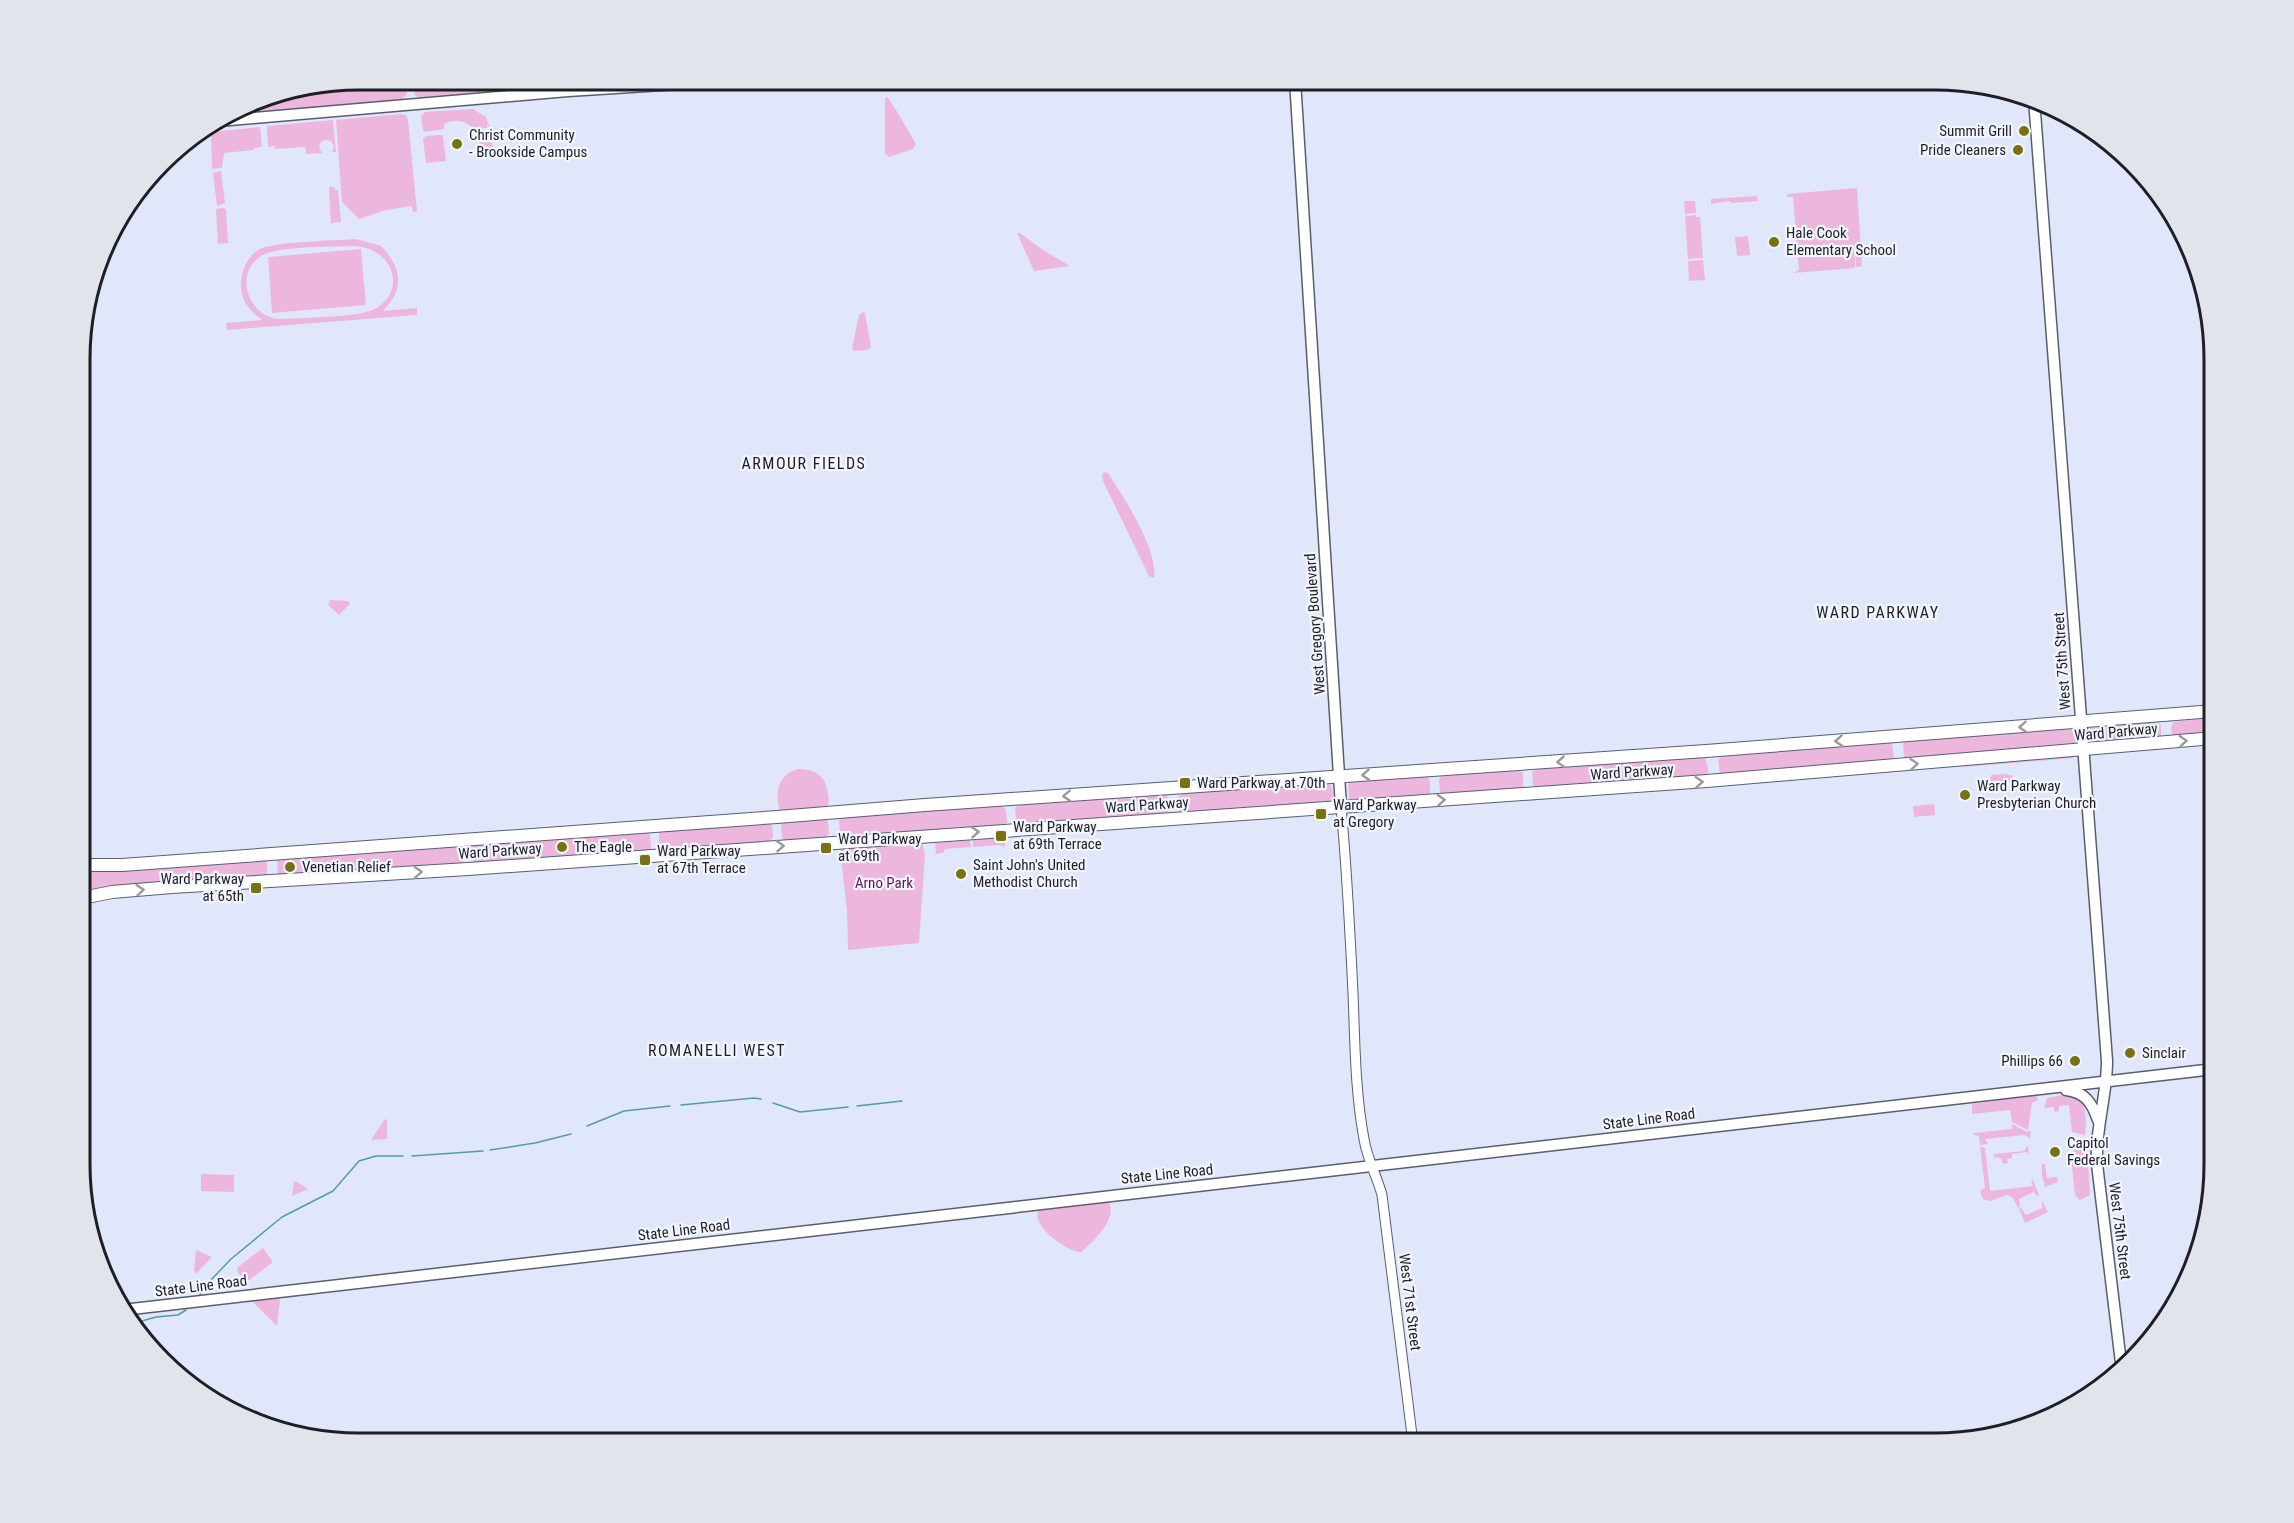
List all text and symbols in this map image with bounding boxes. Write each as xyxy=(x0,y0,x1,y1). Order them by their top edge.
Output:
place label: Summit Grill xyxy=(1939,122,2012,140)
marker: Summit Grill xyxy=(2017,124,2031,138)
place label: Christ Community - Brookside Campus xyxy=(469,126,587,161)
marker: Christ Community - Brookside Campus xyxy=(450,137,464,151)
place label: Pride Cleaners xyxy=(1920,141,2006,159)
marker: Pride Cleaners xyxy=(2011,143,2025,157)
place label: Hale Cook Elementary School xyxy=(1786,224,1896,259)
marker: Hale Cook Elementary School xyxy=(1767,235,1781,249)
district label: ARMOUR FIELDS xyxy=(742,454,866,473)
street label: West Gregory Boulevard xyxy=(1301,553,1329,695)
district label: WARD PARKWAY xyxy=(1816,603,1940,622)
street label: West 75th Street xyxy=(2050,611,2074,711)
street label: Ward Parkway xyxy=(2074,719,2158,745)
one-way arrow xyxy=(2018,721,2027,734)
one-way arrow xyxy=(1835,735,1844,748)
one-way arrow xyxy=(2179,735,2188,748)
one-way arrow xyxy=(1556,755,1565,768)
one-way arrow xyxy=(1909,758,1918,771)
street label: Ward Parkway xyxy=(1590,760,1674,784)
one-way arrow xyxy=(1362,768,1371,781)
place label: Ward Parkway at 70th xyxy=(1197,774,1326,792)
marker: Ward Parkway at 70th xyxy=(1178,776,1192,790)
one-way arrow xyxy=(1694,776,1703,789)
place label: Ward Parkway Presbyterian Church xyxy=(1977,777,2096,812)
marker: Ward Parkway Presbyterian Church xyxy=(1958,788,1972,802)
one-way arrow xyxy=(1063,789,1072,802)
street label: Ward Parkway xyxy=(1105,793,1189,817)
one-way arrow xyxy=(1437,794,1446,807)
place label: Ward Parkway at Gregory xyxy=(1333,796,1417,831)
marker: Ward Parkway at Gregory xyxy=(1314,807,1328,821)
place label: Ward Parkway at 69th Terrace xyxy=(1013,818,1102,853)
one-way arrow xyxy=(970,826,979,839)
marker: Ward Parkway at 69th Terrace xyxy=(994,829,1008,843)
place label: Ward Parkway at 69th xyxy=(838,830,922,865)
place label: The Eagle xyxy=(574,838,632,856)
street label: Ward Parkway xyxy=(458,839,542,863)
one-way arrow xyxy=(776,839,785,852)
marker: The Eagle xyxy=(555,840,569,854)
marker: Ward Parkway at 69th xyxy=(819,841,833,855)
place label: Ward Parkway at 67th Terrace xyxy=(657,842,746,877)
marker: Ward Parkway at 67th Terrace xyxy=(638,853,652,867)
place label: Saint John's United Methodist Church xyxy=(973,856,1085,891)
place label: Venetian Relief xyxy=(302,858,391,876)
marker: Venetian Relief xyxy=(283,860,297,874)
one-way arrow xyxy=(414,865,423,878)
marker: Saint John's United Methodist Church xyxy=(954,867,968,881)
place label: Ward Parkway at 65th xyxy=(160,870,244,905)
park label: Arno Park xyxy=(855,874,913,892)
marker: Ward Parkway at 65th xyxy=(249,881,263,895)
one-way arrow xyxy=(135,884,144,897)
district label: ROMANELLI WEST xyxy=(648,1041,786,1060)
place label: Sinclair xyxy=(2142,1044,2186,1062)
marker: Sinclair xyxy=(2123,1046,2137,1060)
place label: Phillips 66 xyxy=(2001,1052,2063,1070)
marker: Phillips 66 xyxy=(2068,1054,2082,1068)
street label: State Line Road xyxy=(1602,1104,1696,1134)
place label: Capitol Federal Savings xyxy=(2067,1134,2160,1169)
marker: Capitol Federal Savings xyxy=(2048,1145,2062,1159)
street label: State Line Road xyxy=(1120,1160,1214,1188)
street label: West 75th Street xyxy=(2105,1181,2135,1281)
street label: State Line Road xyxy=(637,1215,731,1245)
street label: West 71st Street xyxy=(1395,1252,1425,1352)
street label: State Line Road xyxy=(154,1271,248,1301)

